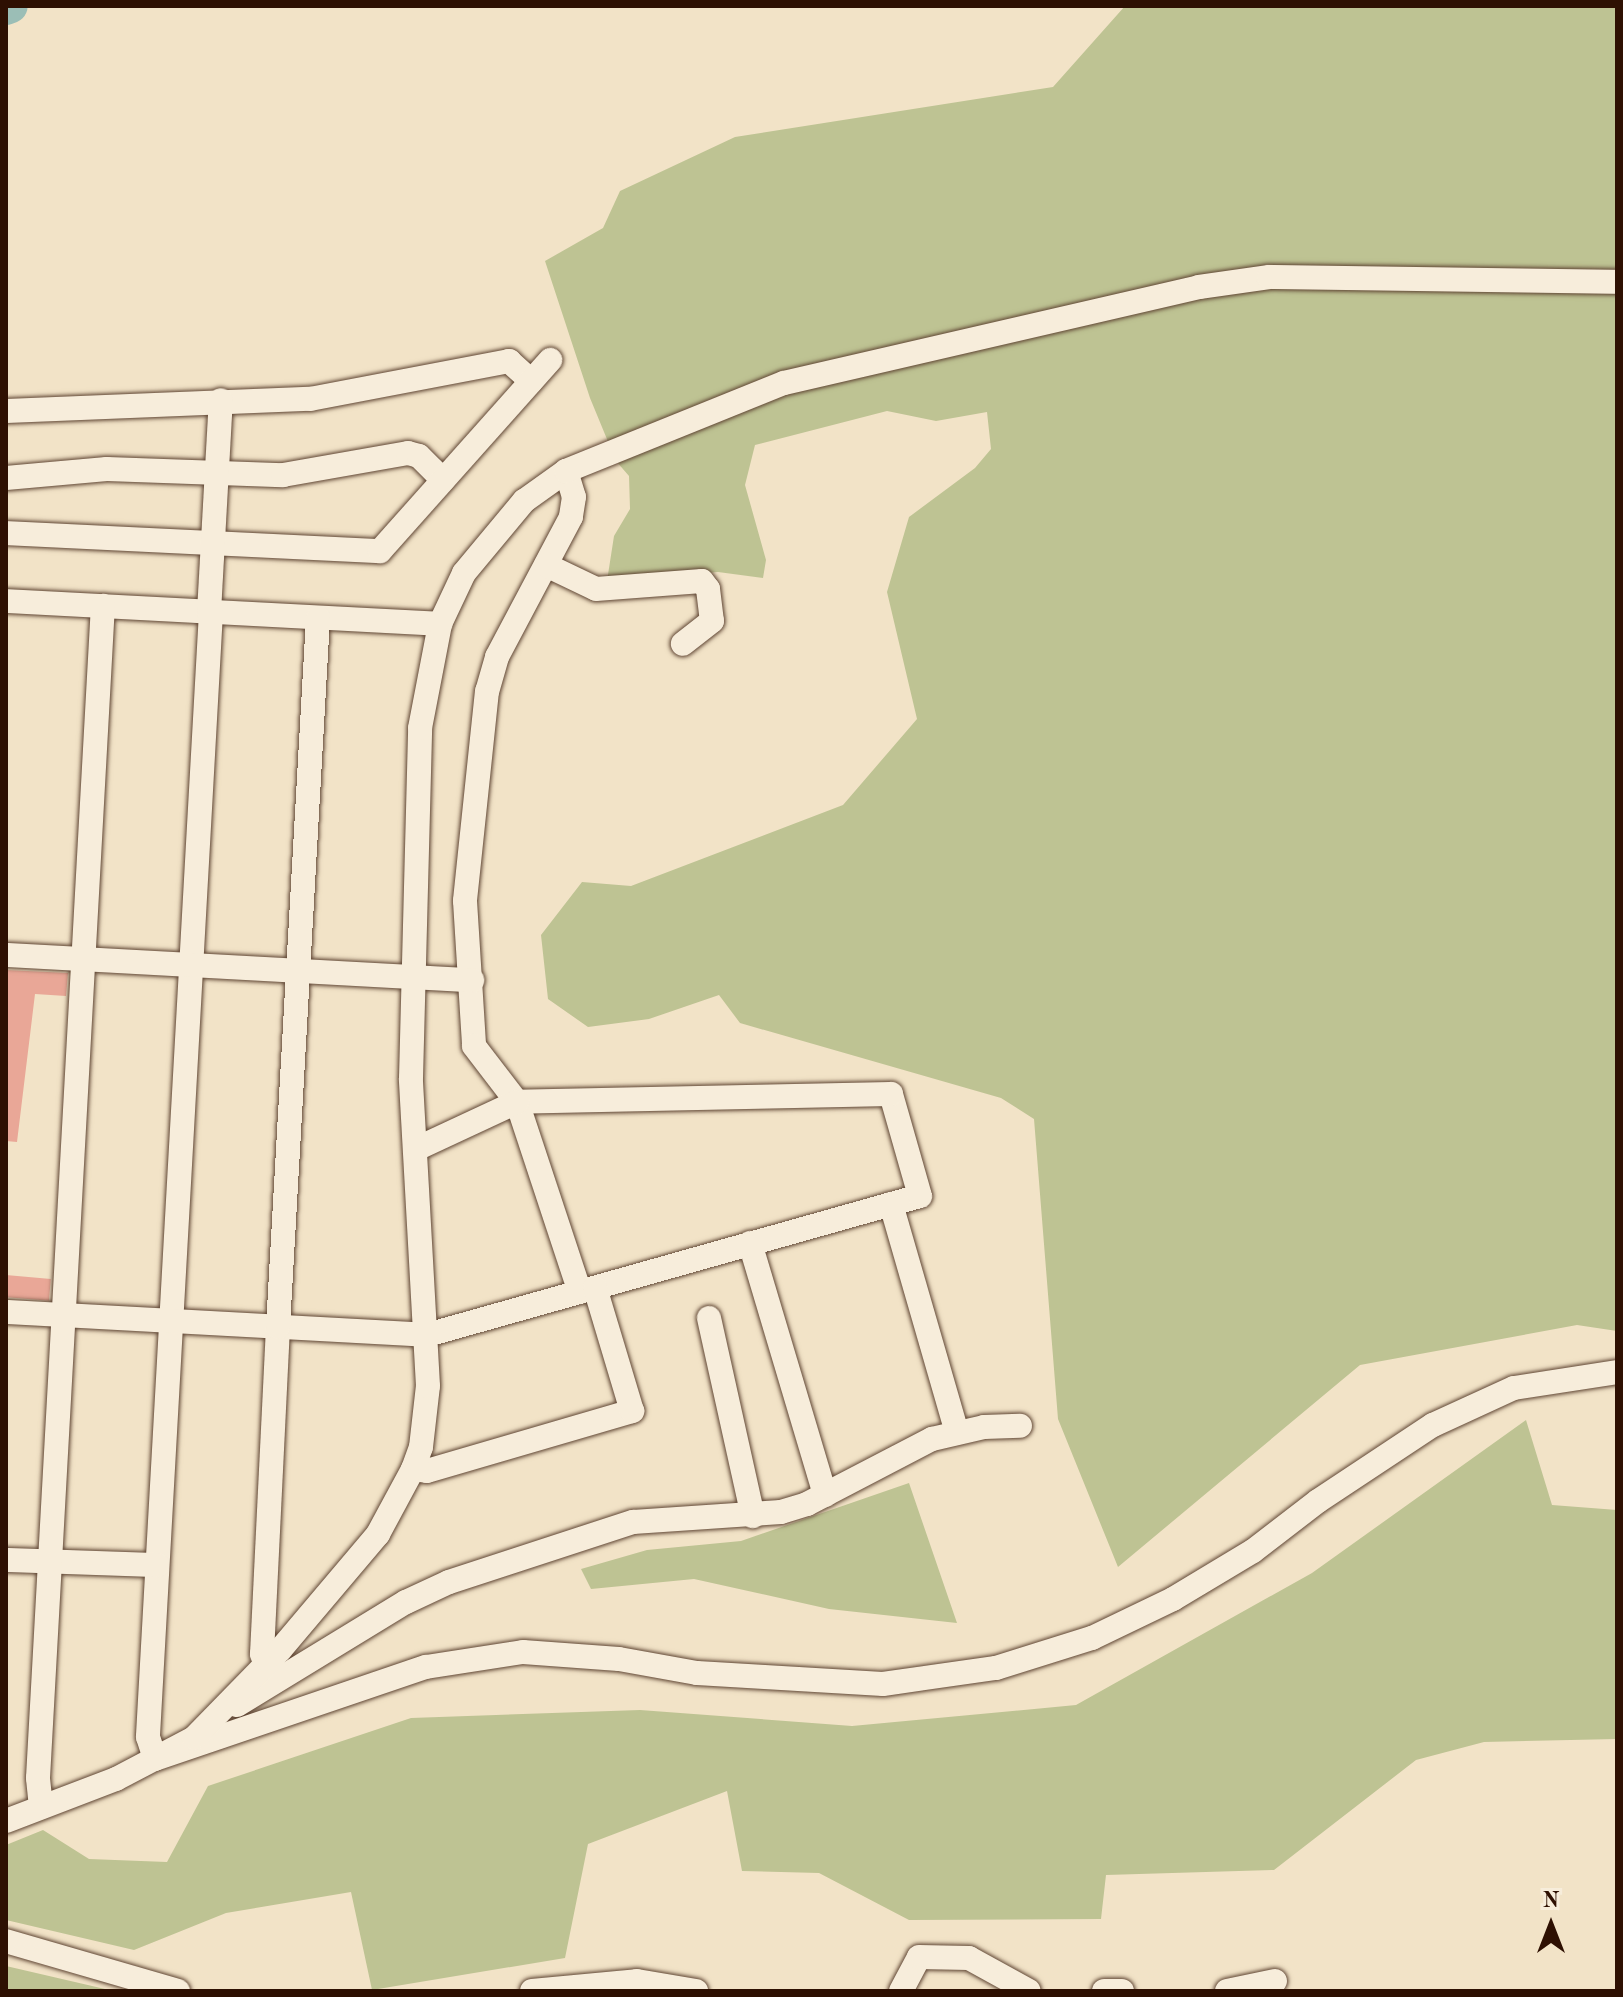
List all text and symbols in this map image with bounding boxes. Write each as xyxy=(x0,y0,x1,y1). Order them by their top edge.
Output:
north arrow xyxy=(1511,1885,1591,1965)
text: N xyxy=(1543,1890,1559,1912)

